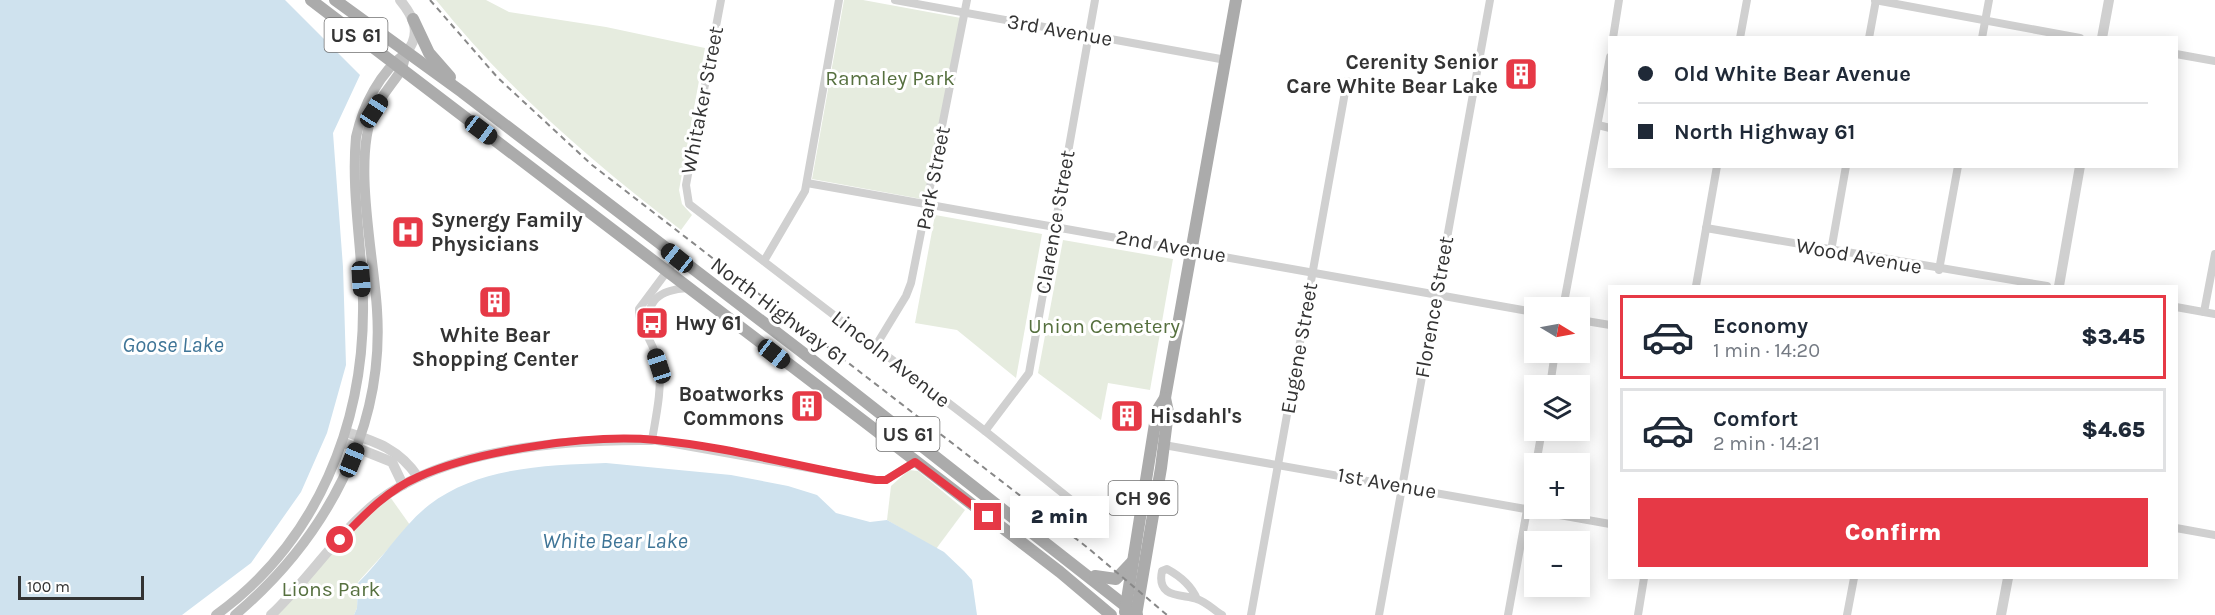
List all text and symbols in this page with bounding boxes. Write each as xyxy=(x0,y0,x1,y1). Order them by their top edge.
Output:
street label: 3rd Avenue xyxy=(1005,9,1115,51)
road number: US 61 xyxy=(324,18,388,52)
street label: Whitaker Street xyxy=(676,24,728,176)
place label: Cerenity Senior Care White Bear Lake xyxy=(1286,50,1499,98)
building icon: Cerenity Senior Care White Bear Lake xyxy=(1503,56,1539,92)
text: Old White Bear Avenue xyxy=(1674,61,1911,87)
park label: Ramaley Park xyxy=(825,66,955,90)
car xyxy=(357,91,391,131)
car xyxy=(461,112,501,148)
text: North Highway 61 xyxy=(1674,119,1855,145)
street label: Park Street xyxy=(911,124,955,232)
street label: Clarence Street xyxy=(1031,148,1079,296)
place label: Synergy Family Physicians xyxy=(431,208,583,256)
hospital icon: Synergy Family Physicians xyxy=(390,214,426,250)
street label: 2nd Avenue xyxy=(1114,225,1228,267)
street label: Wood Avenue xyxy=(1794,233,1924,279)
street label: Florence Street xyxy=(1410,234,1458,380)
car xyxy=(657,240,697,276)
street label: North Highway 61 xyxy=(706,252,852,370)
car xyxy=(351,260,371,298)
street label: Eugene Street xyxy=(1276,280,1322,416)
building icon: White Bear Shopping Center xyxy=(477,284,513,320)
north arrow xyxy=(1524,297,1590,363)
map controls xyxy=(1524,297,1590,597)
bus stop icon: Hwy 61 xyxy=(634,305,670,341)
street label: Lincoln Avenue xyxy=(827,305,955,413)
icon: car xyxy=(1641,310,1695,364)
place label: Hwy 61 xyxy=(675,311,742,335)
text: Economy xyxy=(1713,313,1808,339)
park label: Union Cemetery xyxy=(1028,314,1180,338)
place label: White Bear Shopping Center xyxy=(412,323,579,371)
text: $3.45 xyxy=(2081,324,2145,350)
water label: Goose Lake xyxy=(122,332,224,358)
car xyxy=(754,336,794,372)
text: 1 min · 14:20 xyxy=(1713,339,1820,362)
car xyxy=(645,346,673,386)
button: layers xyxy=(1524,375,1590,441)
place label: Boatworks Commons xyxy=(678,382,784,430)
building icon: Boatworks Commons xyxy=(789,388,825,424)
building icon: Hisdahl's xyxy=(1109,398,1145,434)
icon: car xyxy=(1641,403,1695,457)
place label: Hisdahl's xyxy=(1150,404,1242,428)
text: Comfort xyxy=(1713,406,1798,432)
road number: US 61 xyxy=(876,417,940,451)
text: $4.65 xyxy=(2082,417,2145,443)
text: 2 min · 14:21 xyxy=(1713,432,1820,455)
car xyxy=(337,440,367,480)
button: + xyxy=(1524,453,1590,519)
street label: 1st Avenue xyxy=(1336,463,1438,503)
road number: CH 96 xyxy=(1108,481,1178,515)
callout: 2 min xyxy=(1009,496,1108,538)
button: Confirm xyxy=(1638,498,2148,567)
route end xyxy=(974,503,1001,530)
text: 2 min xyxy=(1031,505,1088,528)
route start xyxy=(326,526,353,553)
water label: White Bear Lake xyxy=(542,528,688,554)
button: − xyxy=(1524,531,1590,597)
scale bar xyxy=(18,573,144,600)
text: 100 m xyxy=(27,577,70,596)
park label: Lions Park xyxy=(282,577,381,601)

